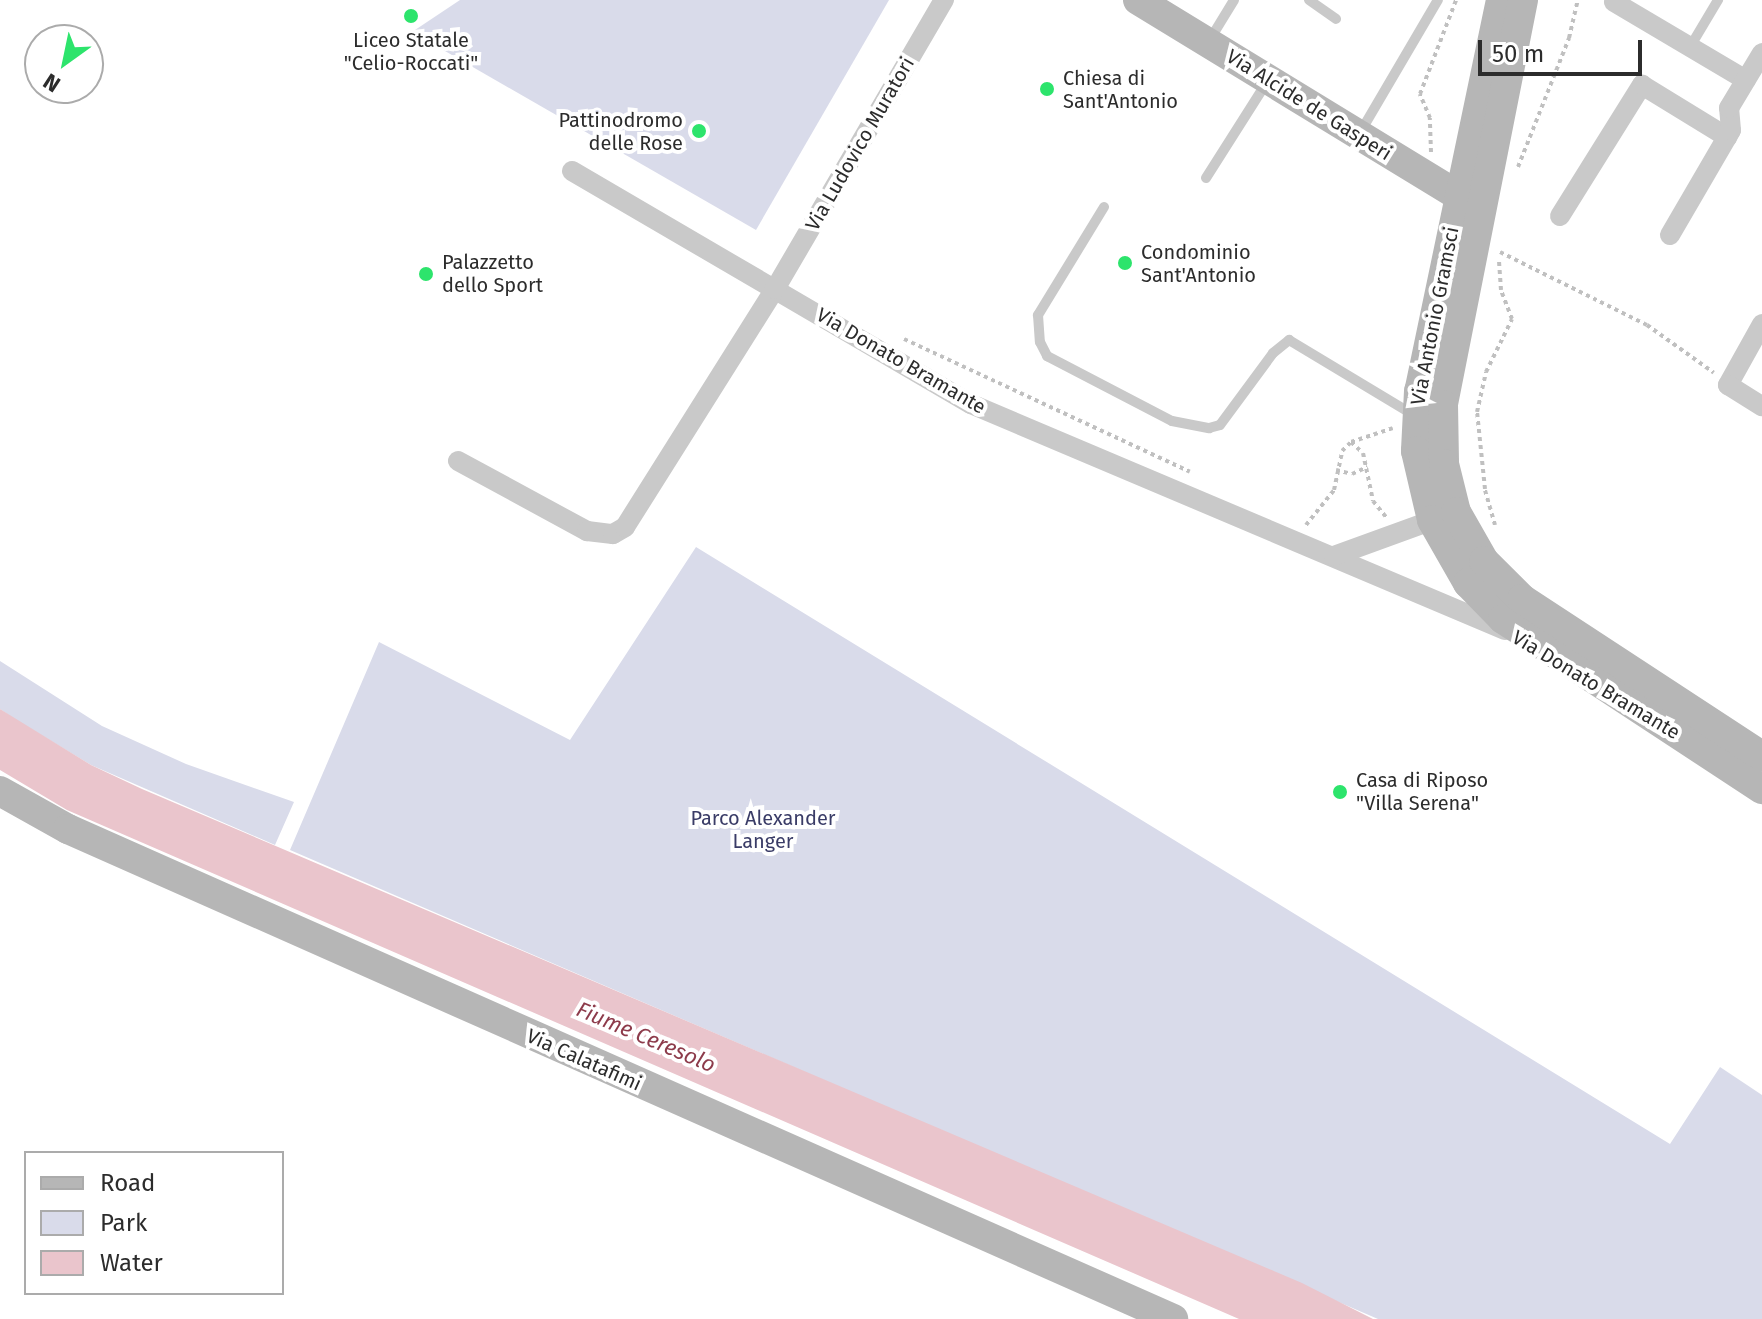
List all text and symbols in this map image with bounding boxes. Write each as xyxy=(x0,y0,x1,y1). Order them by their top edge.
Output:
marker: Liceo Statale "Celio-Roccati" xyxy=(402,7,420,25)
north arrow xyxy=(24,24,104,104)
scale bar xyxy=(1482,24,1646,74)
place label: Liceo Statale "Celio-Roccati" xyxy=(344,28,478,75)
text: 50 m xyxy=(1492,40,1544,68)
street label: Via Alcide de Gasperi xyxy=(1222,44,1396,166)
street label: Via Ludovico Muratori xyxy=(800,53,920,235)
place label: Chiesa di Sant'Antonio xyxy=(1063,66,1178,113)
text: N xyxy=(38,68,65,98)
marker: Chiesa di Sant'Antonio xyxy=(1038,80,1056,98)
place label: Pattinodromo delle Rose xyxy=(559,108,683,155)
marker: Pattinodromo delle Rose xyxy=(690,122,708,140)
street label: Via Antonio Gramsci xyxy=(1406,225,1464,407)
place label: Condominio Sant'Antonio xyxy=(1141,240,1256,287)
place label: Palazzetto dello Sport xyxy=(442,250,543,297)
marker: Condominio Sant'Antonio xyxy=(1116,254,1134,272)
marker: Palazzetto dello Sport xyxy=(417,265,435,283)
street label: Via Donato Bramante xyxy=(812,303,990,419)
street label: Via Donato Bramante xyxy=(1508,625,1684,745)
place label: Casa di Riposo "Villa Serena" xyxy=(1356,768,1488,815)
marker: Casa di Riposo "Villa Serena" xyxy=(1331,783,1349,801)
park label: Parco Alexander Langer xyxy=(690,807,836,854)
water label: Fiume Ceresolo xyxy=(573,996,719,1078)
street label: Via Calatafimi xyxy=(523,1024,645,1096)
legend xyxy=(24,1151,284,1295)
text: Road xyxy=(100,1169,155,1197)
text: Park xyxy=(100,1209,147,1237)
text: Water xyxy=(100,1249,163,1277)

